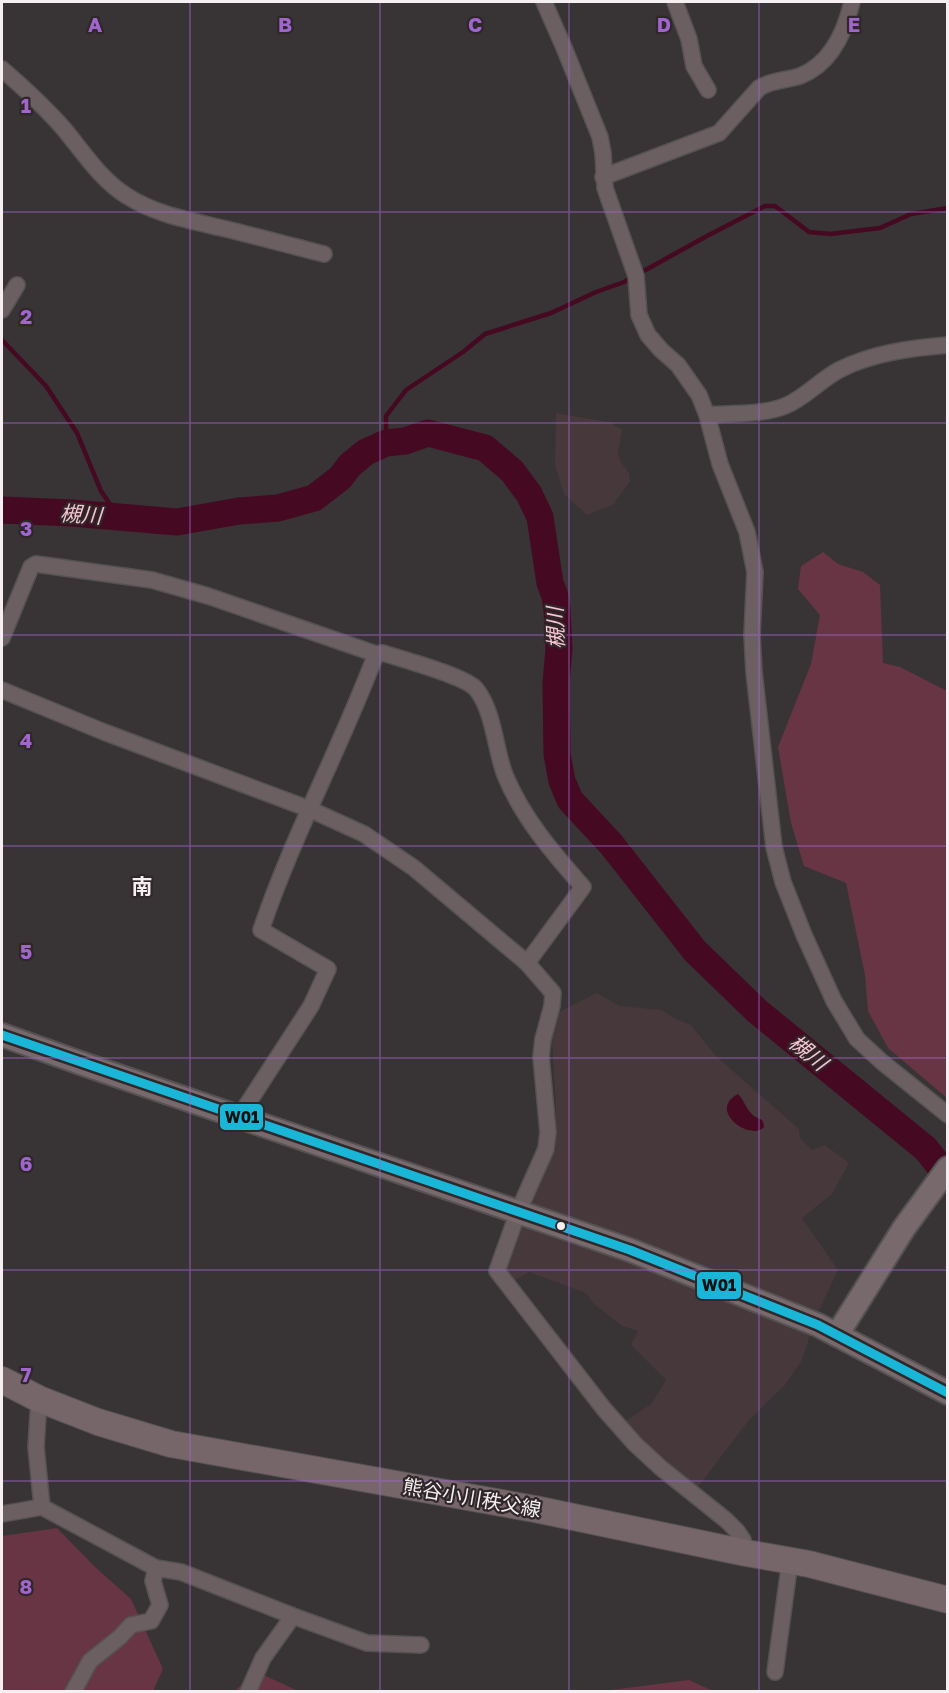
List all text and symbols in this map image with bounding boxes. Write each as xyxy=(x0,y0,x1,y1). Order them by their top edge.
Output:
text: A xyxy=(88,12,102,36)
text: B xyxy=(278,12,292,36)
text: C xyxy=(468,12,482,36)
text: D xyxy=(657,12,671,36)
text: E xyxy=(848,12,860,36)
text: 1 xyxy=(21,93,31,117)
text: 2 xyxy=(20,304,32,328)
water label: 槻川 xyxy=(59,500,105,529)
text: 3 xyxy=(20,516,32,540)
water label: 槻川 xyxy=(541,605,569,649)
text: 4 xyxy=(20,728,32,752)
district label: 南 xyxy=(132,873,153,899)
text: 5 xyxy=(20,939,32,963)
water label: 槻川 xyxy=(784,1029,835,1077)
line badge: W01 xyxy=(219,1103,264,1131)
text: W01 xyxy=(225,1107,259,1127)
text: 6 xyxy=(20,1151,32,1175)
unlabelled marker xyxy=(555,1220,567,1232)
line badge: W01 xyxy=(696,1271,742,1300)
text: W01 xyxy=(702,1275,736,1295)
text: 7 xyxy=(21,1362,32,1386)
street label: 熊谷小川秩父線 xyxy=(401,1473,543,1521)
text: 8 xyxy=(20,1574,32,1598)

